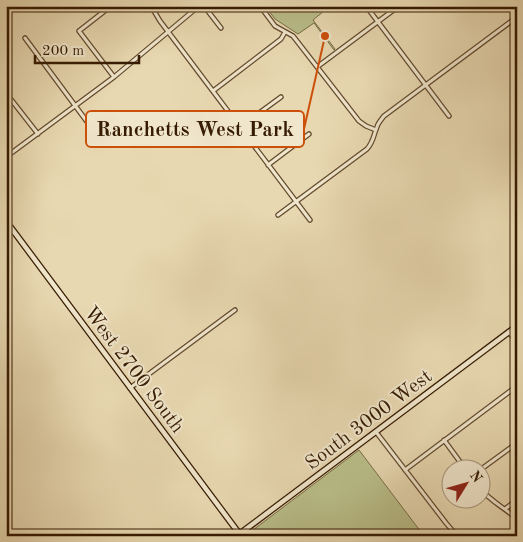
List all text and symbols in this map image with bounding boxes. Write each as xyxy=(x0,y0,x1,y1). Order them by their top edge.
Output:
scale bar xyxy=(35,32,139,64)
text: 200 m xyxy=(42,44,84,59)
callout: Ranchetts West Park xyxy=(86,111,304,147)
text: Ranchetts West Park xyxy=(96,120,294,141)
street label: West 2700 South xyxy=(79,303,187,437)
street label: South 3000 West xyxy=(302,367,436,475)
north arrow xyxy=(440,460,490,510)
text: N xyxy=(467,468,485,486)

